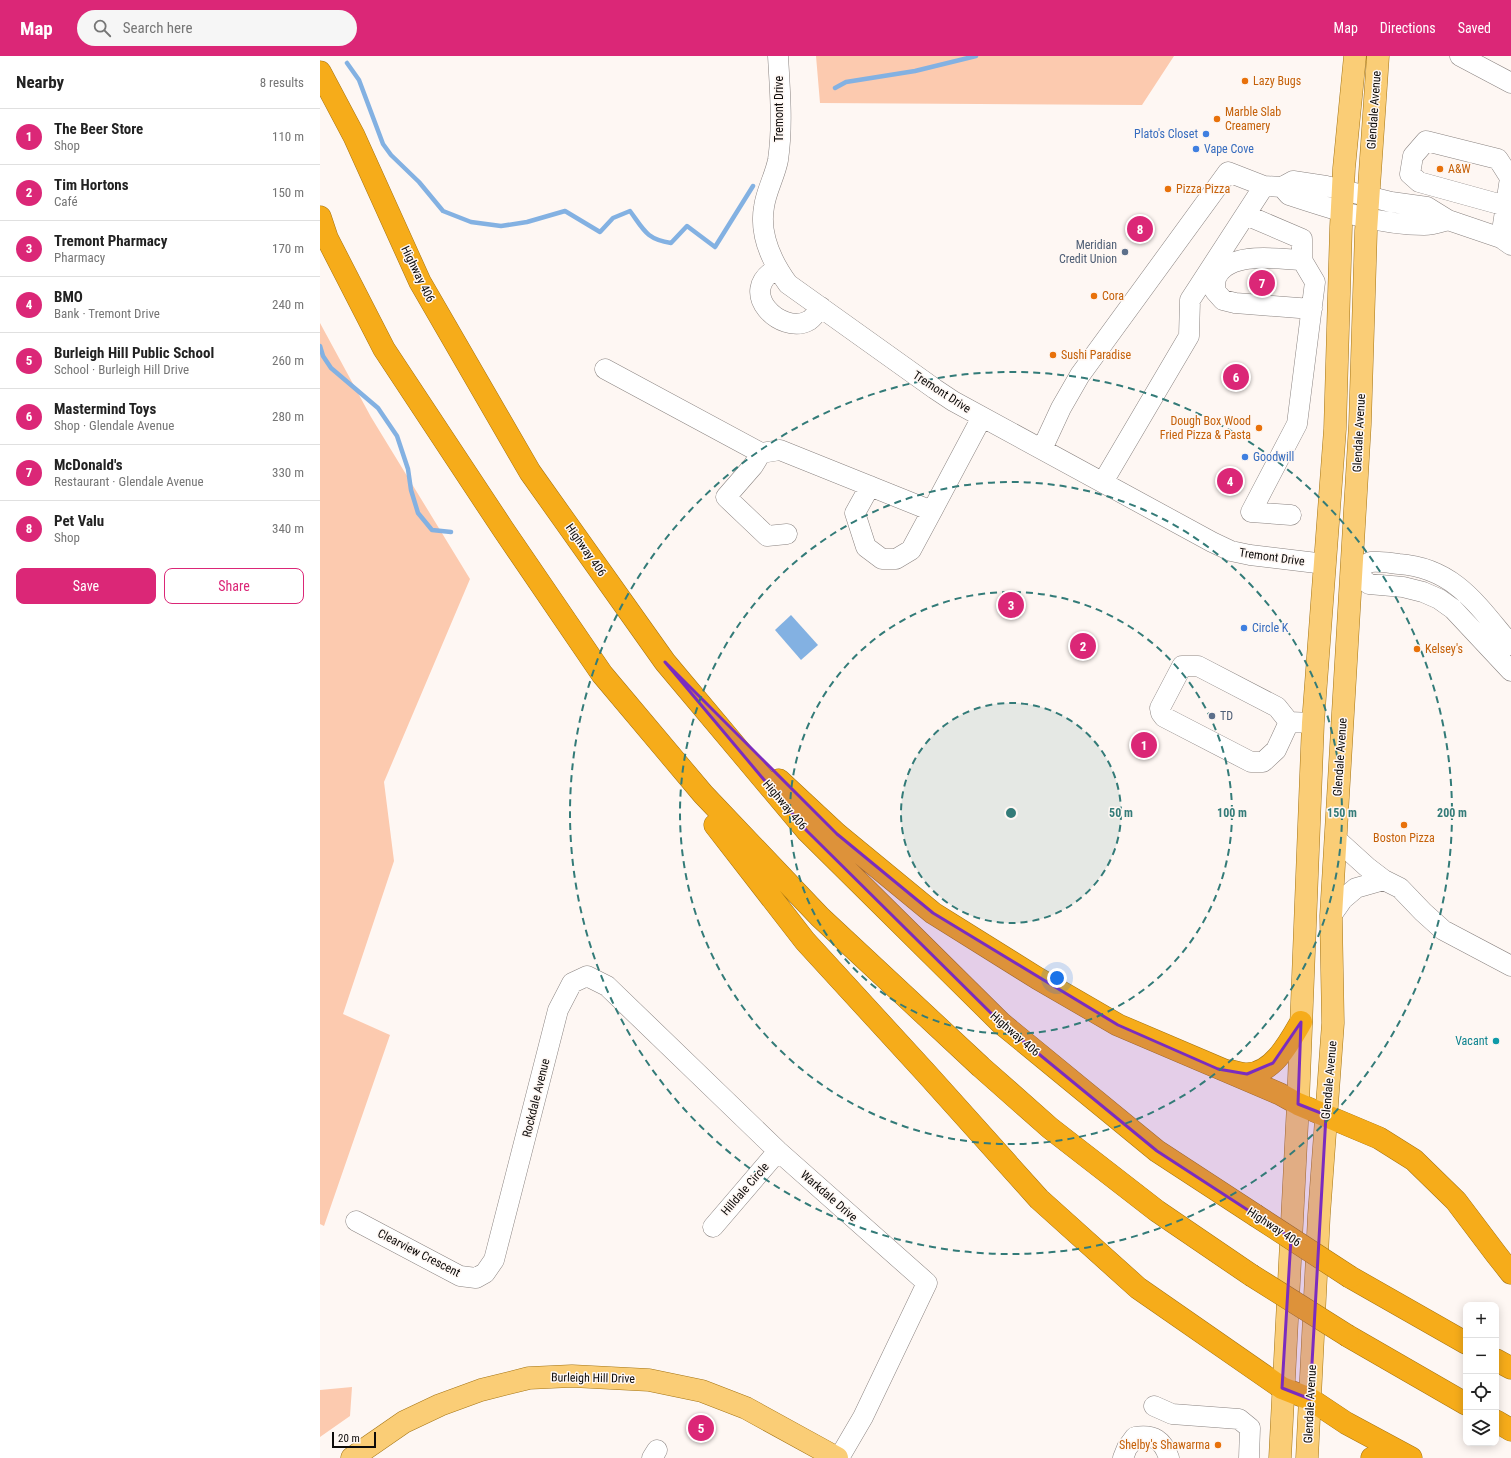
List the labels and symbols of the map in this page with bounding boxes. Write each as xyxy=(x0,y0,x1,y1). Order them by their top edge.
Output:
street label: Glendale Avenue xyxy=(1364,70,1384,150)
place label: Lazy Bugs xyxy=(1253,74,1301,88)
street label: Tremont Drive xyxy=(772,76,786,142)
marker: Lazy Bugs xyxy=(1240,76,1250,86)
place label: Marble Slab Creamery xyxy=(1225,105,1281,133)
marker: Marble Slab Creamery xyxy=(1212,114,1222,124)
place label: Plato's Closet xyxy=(1134,127,1198,141)
marker: Plato's Closet xyxy=(1201,129,1211,139)
place label: Vape Cove xyxy=(1204,142,1254,156)
marker: Vape Cove xyxy=(1191,144,1201,154)
place label: A&W xyxy=(1448,162,1471,176)
marker: A&W xyxy=(1435,164,1445,174)
place label: Pizza Pizza xyxy=(1176,182,1230,196)
marker: Pizza Pizza xyxy=(1163,184,1173,194)
pin: 8 xyxy=(1127,214,1153,244)
place label: Meridian Credit Union xyxy=(1059,238,1117,266)
street label: Highway 406 xyxy=(398,244,438,305)
marker: Meridian Credit Union xyxy=(1120,247,1130,257)
pin: 7 xyxy=(1249,268,1275,298)
place label: Cora xyxy=(1102,289,1124,303)
marker: Cora xyxy=(1089,291,1099,301)
place label: Sushi Paradise xyxy=(1061,348,1131,362)
marker: Sushi Paradise xyxy=(1048,350,1058,360)
pin: 6 xyxy=(1223,362,1249,392)
street label: Tremont Drive xyxy=(910,368,974,416)
street label: Glendale Avenue xyxy=(1350,393,1368,473)
place label: Dough Box Wood Fried Pizza & Pasta xyxy=(1160,414,1251,442)
marker: Dough Box Wood Fried Pizza & Pasta xyxy=(1254,423,1264,433)
place label: Goodwill xyxy=(1253,450,1294,464)
marker: Goodwill xyxy=(1240,452,1250,462)
pin: 4 xyxy=(1217,466,1243,496)
street label: Highway 406 xyxy=(563,521,609,579)
street label: Tremont Drive xyxy=(1238,545,1306,569)
pin: 3 xyxy=(998,590,1024,620)
place label: Circle K xyxy=(1252,621,1289,635)
marker: Circle K xyxy=(1239,623,1249,633)
pin: 2 xyxy=(1070,631,1096,661)
place label: Kelsey's xyxy=(1425,642,1463,656)
marker: Kelsey's xyxy=(1412,644,1422,654)
place label: TD xyxy=(1220,709,1233,723)
marker: TD xyxy=(1207,711,1217,721)
street label: Glendale Avenue xyxy=(1330,717,1350,797)
pin: 1 xyxy=(1131,730,1157,760)
street label: Highway 406 xyxy=(760,777,810,833)
centre of rings xyxy=(1004,806,1018,820)
text: 50 m xyxy=(1109,806,1133,820)
text: 100 m xyxy=(1217,806,1247,820)
text: 150 m xyxy=(1327,806,1357,820)
text: 200 m xyxy=(1437,806,1467,820)
marker: Boston Pizza xyxy=(1399,820,1409,830)
place label: Boston Pizza xyxy=(1373,831,1435,845)
your location xyxy=(1047,968,1067,988)
street label: Highway 406 xyxy=(987,1009,1043,1059)
place label: Vacant xyxy=(1455,1034,1488,1048)
marker: Vacant xyxy=(1491,1036,1501,1046)
street label: Glendale Avenue xyxy=(1319,1040,1339,1120)
street label: Rockdale Avenue xyxy=(519,1057,553,1139)
street label: Hilldale Circle xyxy=(718,1159,772,1218)
street label: Warkdale Drive xyxy=(798,1168,860,1225)
street label: Highway 406 xyxy=(1245,1205,1303,1249)
street label: Clearview Crescent xyxy=(375,1226,463,1280)
street label: Glendale Avenue xyxy=(1301,1364,1319,1444)
street label: Burleigh Hill Drive xyxy=(551,1370,635,1386)
pin: 5 xyxy=(688,1413,714,1443)
scale bar xyxy=(332,1430,376,1449)
place label: Shelby's Shawarma xyxy=(1119,1438,1210,1452)
marker: Shelby's Shawarma xyxy=(1213,1440,1223,1450)

